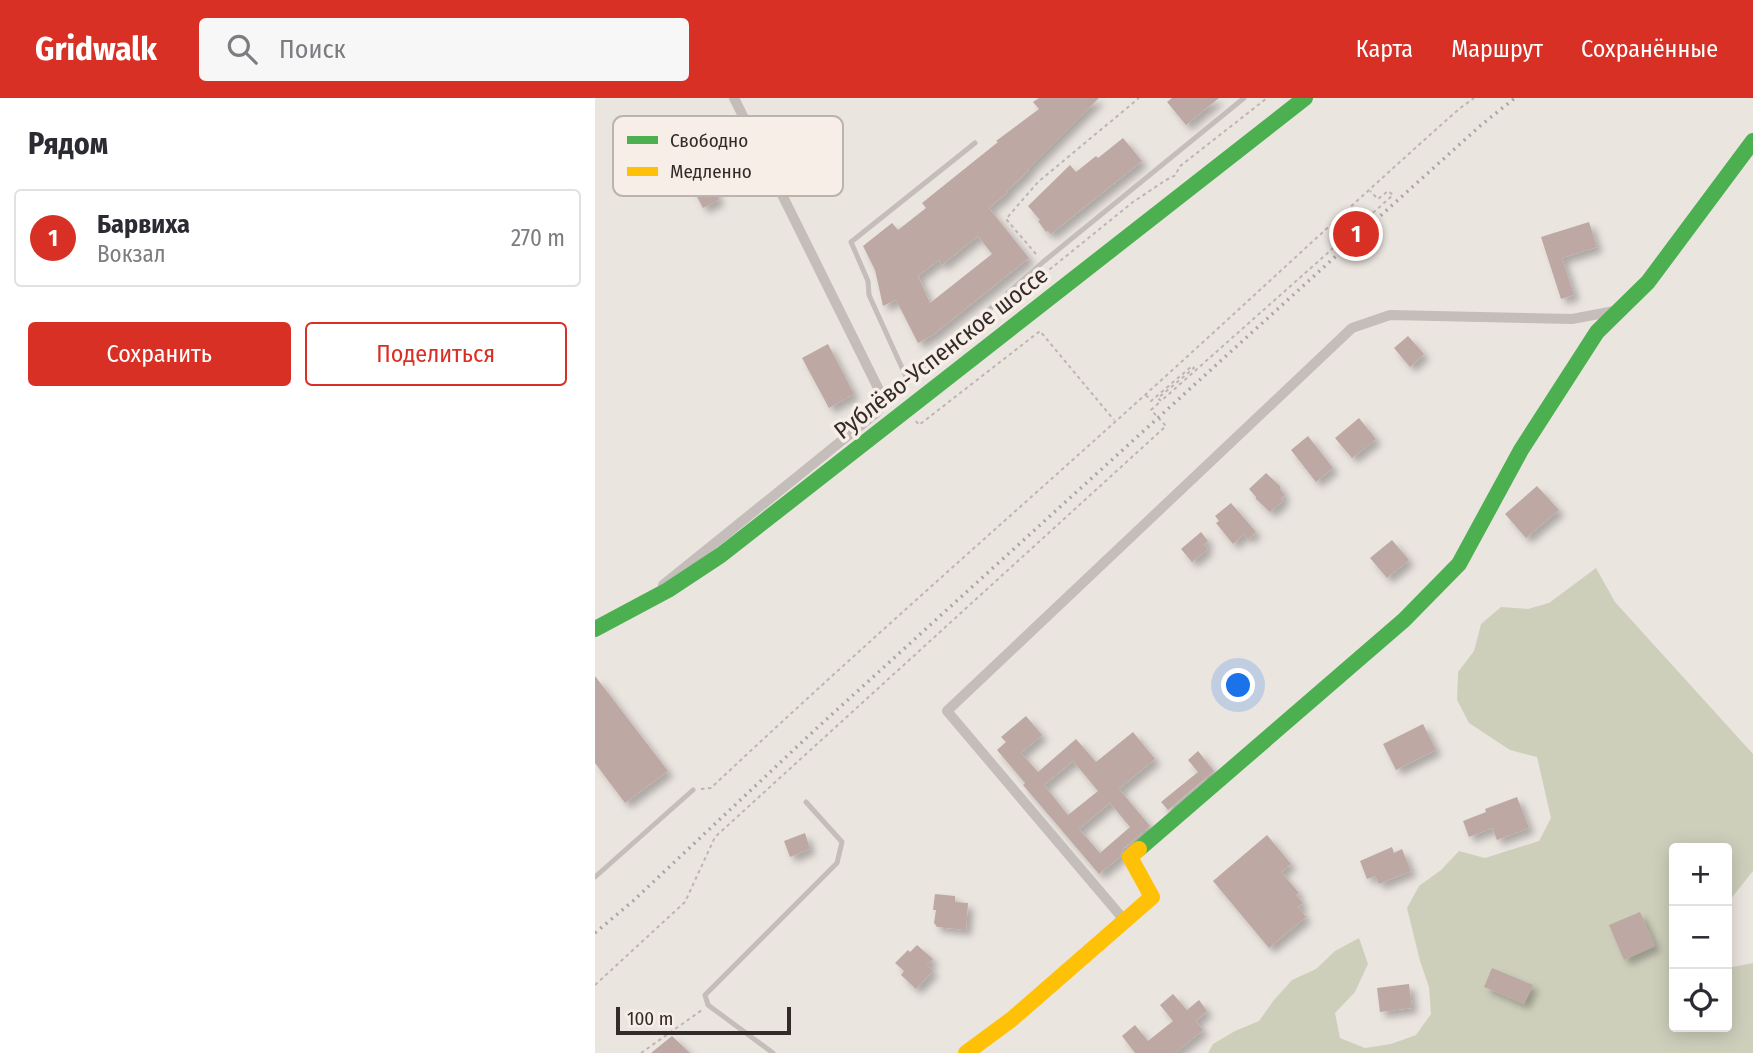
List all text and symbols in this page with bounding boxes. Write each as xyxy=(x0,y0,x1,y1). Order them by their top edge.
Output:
search box xyxy=(199,18,689,81)
text: Gridwalk xyxy=(35,29,157,69)
icon: search xyxy=(223,30,261,68)
text: Поиск xyxy=(279,34,346,65)
text: Карта xyxy=(1356,35,1413,63)
text: Маршрут xyxy=(1451,35,1543,63)
text: Сохранённые xyxy=(1581,35,1718,63)
legend xyxy=(613,116,843,196)
text: Рядом xyxy=(28,126,108,162)
text: Свободно xyxy=(670,129,748,152)
text: Медленно xyxy=(670,160,752,183)
pin: 1 xyxy=(1333,208,1379,260)
text: Барвиха xyxy=(97,209,190,240)
text: 1 xyxy=(48,224,58,252)
text: 270 m xyxy=(511,224,565,252)
text: Вокзал xyxy=(97,240,166,268)
street label: Рублёво-Успенское шоссе xyxy=(829,261,1053,445)
button: Сохранить xyxy=(28,322,291,386)
button: Поделиться xyxy=(305,322,567,386)
your location xyxy=(1221,668,1255,702)
map controls xyxy=(1669,843,1732,1032)
button: + xyxy=(1669,843,1732,906)
button: − xyxy=(1669,906,1732,969)
button: locate xyxy=(1669,969,1732,1032)
scale bar xyxy=(616,1004,791,1036)
text: 100 m xyxy=(627,1007,673,1030)

